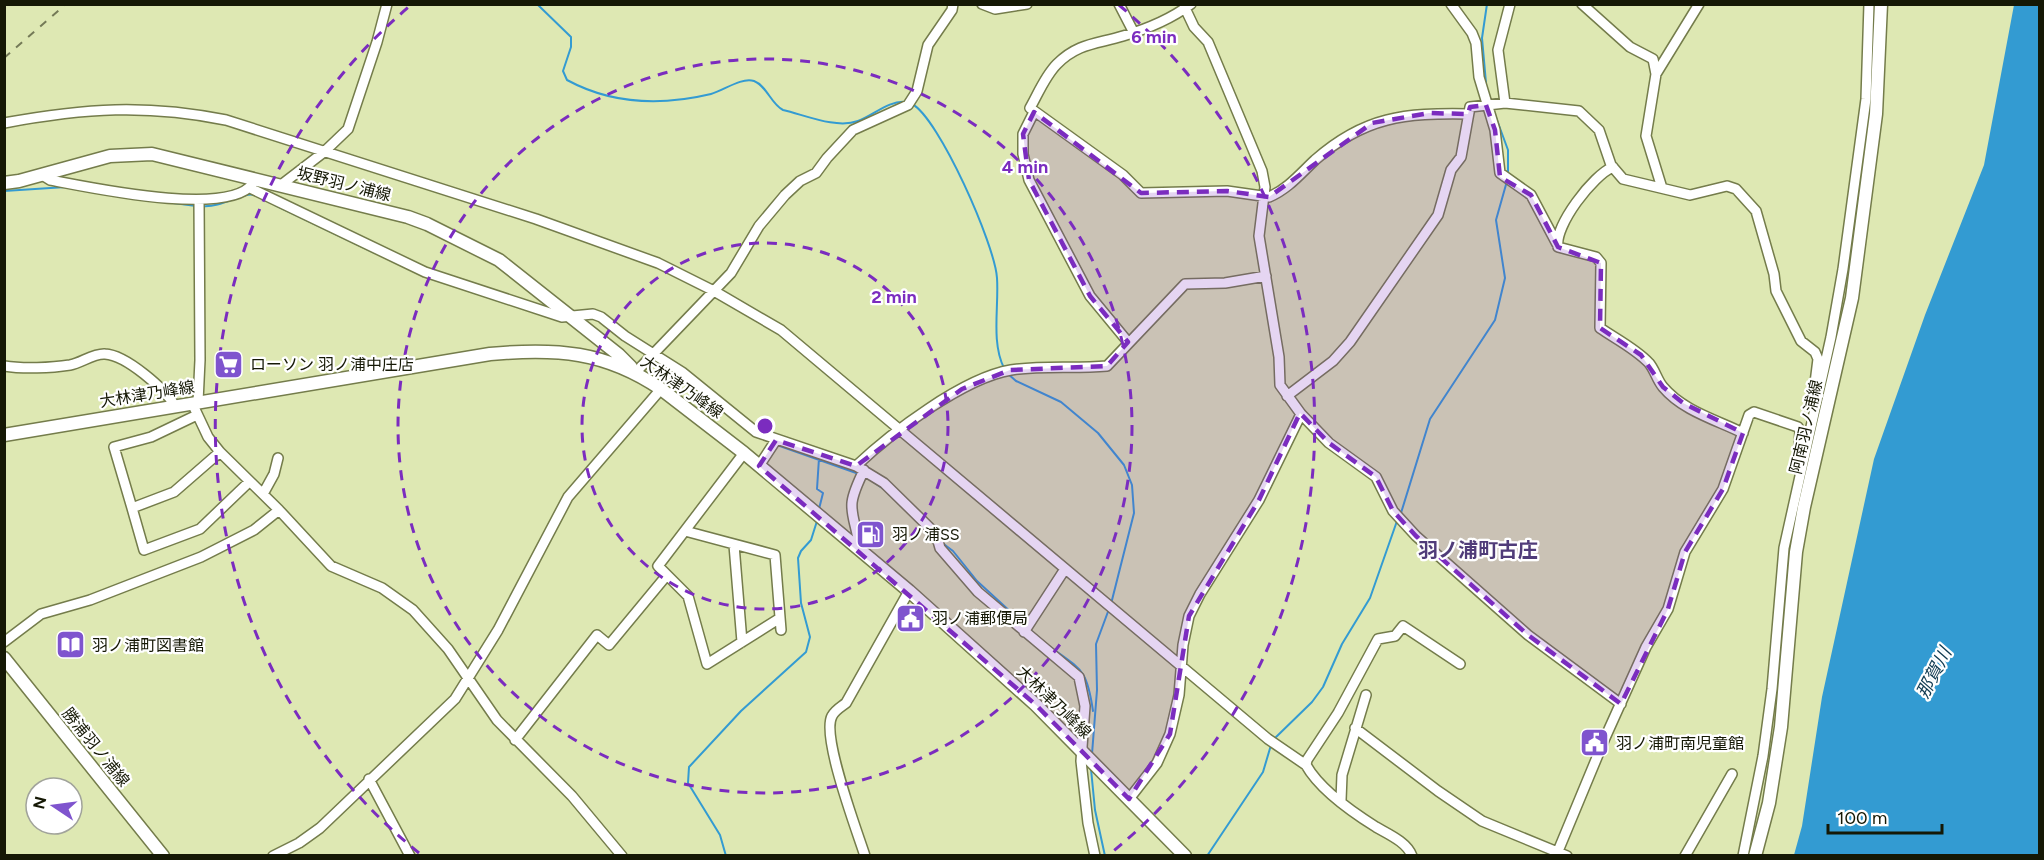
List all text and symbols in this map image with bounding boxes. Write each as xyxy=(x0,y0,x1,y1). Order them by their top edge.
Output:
text: 6 min xyxy=(1131,26,1177,48)
text: 4 min xyxy=(1002,156,1048,178)
street label: 坂野羽ノ浦線 xyxy=(295,163,393,205)
text: 2 min xyxy=(871,286,917,308)
supermarket icon: ローソン 羽ノ浦中庄店 xyxy=(213,348,245,380)
street label: 大林津乃峰線 xyxy=(637,352,727,422)
place label: ローソン 羽ノ浦中庄店 xyxy=(250,355,414,374)
street label: 大林津乃峰線 xyxy=(98,377,196,411)
street label: 阿南羽ノ浦線 xyxy=(1786,378,1826,476)
centre of rings xyxy=(755,416,775,436)
fuel station icon: 羽ノ浦SS xyxy=(855,518,887,550)
place label: 羽ノ浦SS xyxy=(892,525,960,544)
district label: 羽ノ浦町古庄 xyxy=(1418,538,1538,562)
public building icon: 羽ノ浦郵便局 xyxy=(895,602,927,634)
place label: 羽ノ浦郵便局 xyxy=(932,609,1028,628)
library icon: 羽ノ浦町図書館 xyxy=(55,629,87,661)
place label: 羽ノ浦町図書館 xyxy=(92,636,204,655)
water label: 那賀川 xyxy=(1912,642,1957,702)
street label: 大林津乃峰線 xyxy=(1013,662,1095,742)
street label: 勝浦羽ノ浦線 xyxy=(58,704,134,790)
public building icon: 羽ノ浦町南児童館 xyxy=(1579,727,1611,759)
place label: 羽ノ浦町南児童館 xyxy=(1616,734,1744,753)
north arrow xyxy=(24,776,84,836)
text: N xyxy=(29,795,51,811)
scale bar xyxy=(1828,797,1942,835)
text: 100 m xyxy=(1837,807,1887,829)

